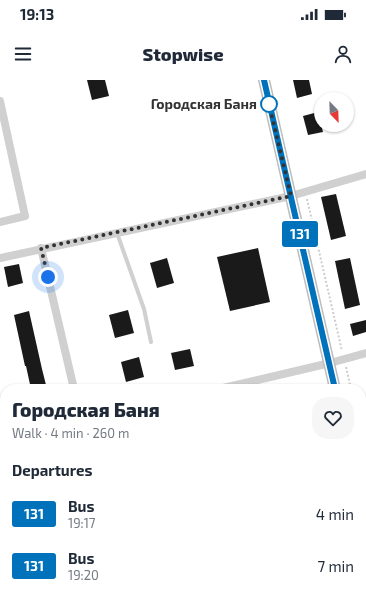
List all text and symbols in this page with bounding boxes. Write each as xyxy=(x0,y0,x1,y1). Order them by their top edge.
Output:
text: 19:13 xyxy=(20,5,54,23)
icon: menu xyxy=(12,43,34,65)
text: Stopwise xyxy=(142,43,224,65)
icon: person xyxy=(332,43,354,65)
north arrow xyxy=(314,92,354,132)
map controls xyxy=(314,92,354,132)
place label: Городская Баня xyxy=(151,95,257,112)
marker: Городская Баня xyxy=(260,95,278,113)
line badge: 131 xyxy=(277,221,323,247)
text: 131 xyxy=(290,225,310,242)
your location xyxy=(38,267,58,287)
button: heart xyxy=(312,397,354,439)
text: Городская Баня xyxy=(12,398,160,421)
text: Walk · 4 min · 260 m xyxy=(12,425,129,441)
text: Departures xyxy=(12,461,92,479)
text: Bus xyxy=(68,497,94,515)
text: 131 xyxy=(24,505,44,522)
text: 4 min xyxy=(316,505,354,523)
text: 19:17 xyxy=(68,515,96,531)
text: Bus xyxy=(68,549,94,567)
text: 131 xyxy=(24,557,44,574)
text: 7 min xyxy=(317,557,354,575)
text: 19:20 xyxy=(68,567,99,583)

